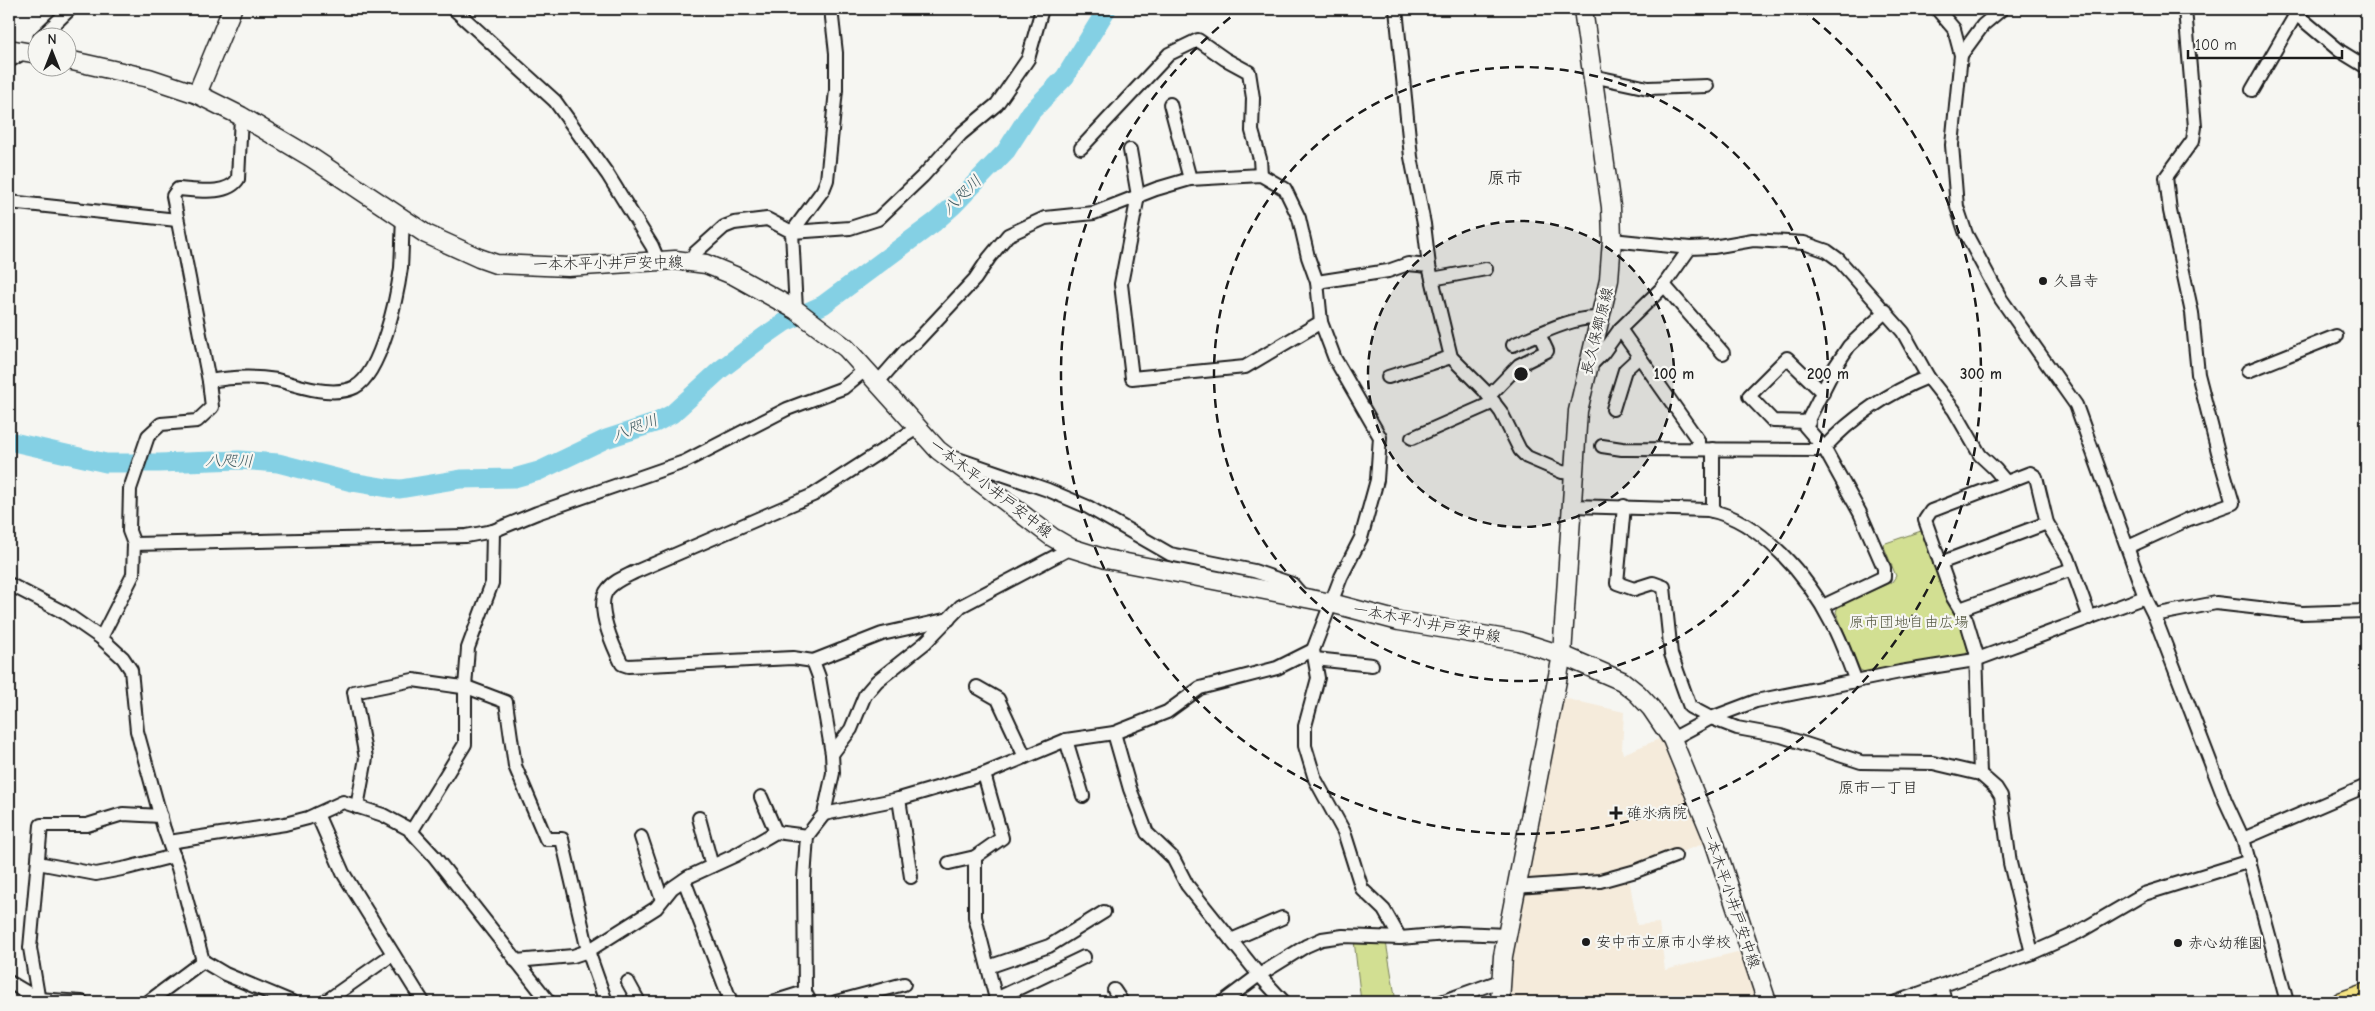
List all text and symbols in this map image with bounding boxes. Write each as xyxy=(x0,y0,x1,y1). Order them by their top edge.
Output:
north arrow xyxy=(28,28,78,78)
scale bar xyxy=(2188,28,2341,60)
text: N xyxy=(47,31,57,48)
text: 100 m xyxy=(2195,36,2237,54)
district label: 原市 xyxy=(1487,168,1523,189)
water label: 八咫川 xyxy=(939,172,985,218)
street label: 一本木平小井戸安中線 xyxy=(533,253,683,273)
place label: 久昌寺 xyxy=(2053,272,2098,290)
marker: 久昌寺 xyxy=(2037,275,2049,287)
street label: 長久保郷原線 xyxy=(1577,285,1617,377)
centre of rings xyxy=(1512,365,1530,383)
text: 100 m xyxy=(1654,365,1694,383)
text: 200 m xyxy=(1807,365,1849,383)
text: 300 m xyxy=(1960,365,2002,383)
water label: 八咫川 xyxy=(609,411,661,445)
street label: 一本木平小井戸安中線 xyxy=(926,435,1056,541)
water label: 八咫川 xyxy=(205,452,253,470)
street label: 一本木平小井戸安中線 xyxy=(1352,600,1502,646)
park label: 原市団地自由広場 xyxy=(1849,613,1969,631)
district label: 原市一丁目 xyxy=(1838,779,1918,797)
place label: 碓氷病院 xyxy=(1627,804,1687,822)
marker: 碓氷病院 xyxy=(1609,806,1623,820)
street label: 一本木平小井戸安中線 xyxy=(1698,823,1764,971)
place label: 安中市立原市小学校 xyxy=(1596,933,1731,951)
place label: 赤心幼稚園 xyxy=(2188,934,2263,952)
marker: 安中市立原市小学校 xyxy=(1580,936,1592,948)
marker: 赤心幼稚園 xyxy=(2172,937,2184,949)

